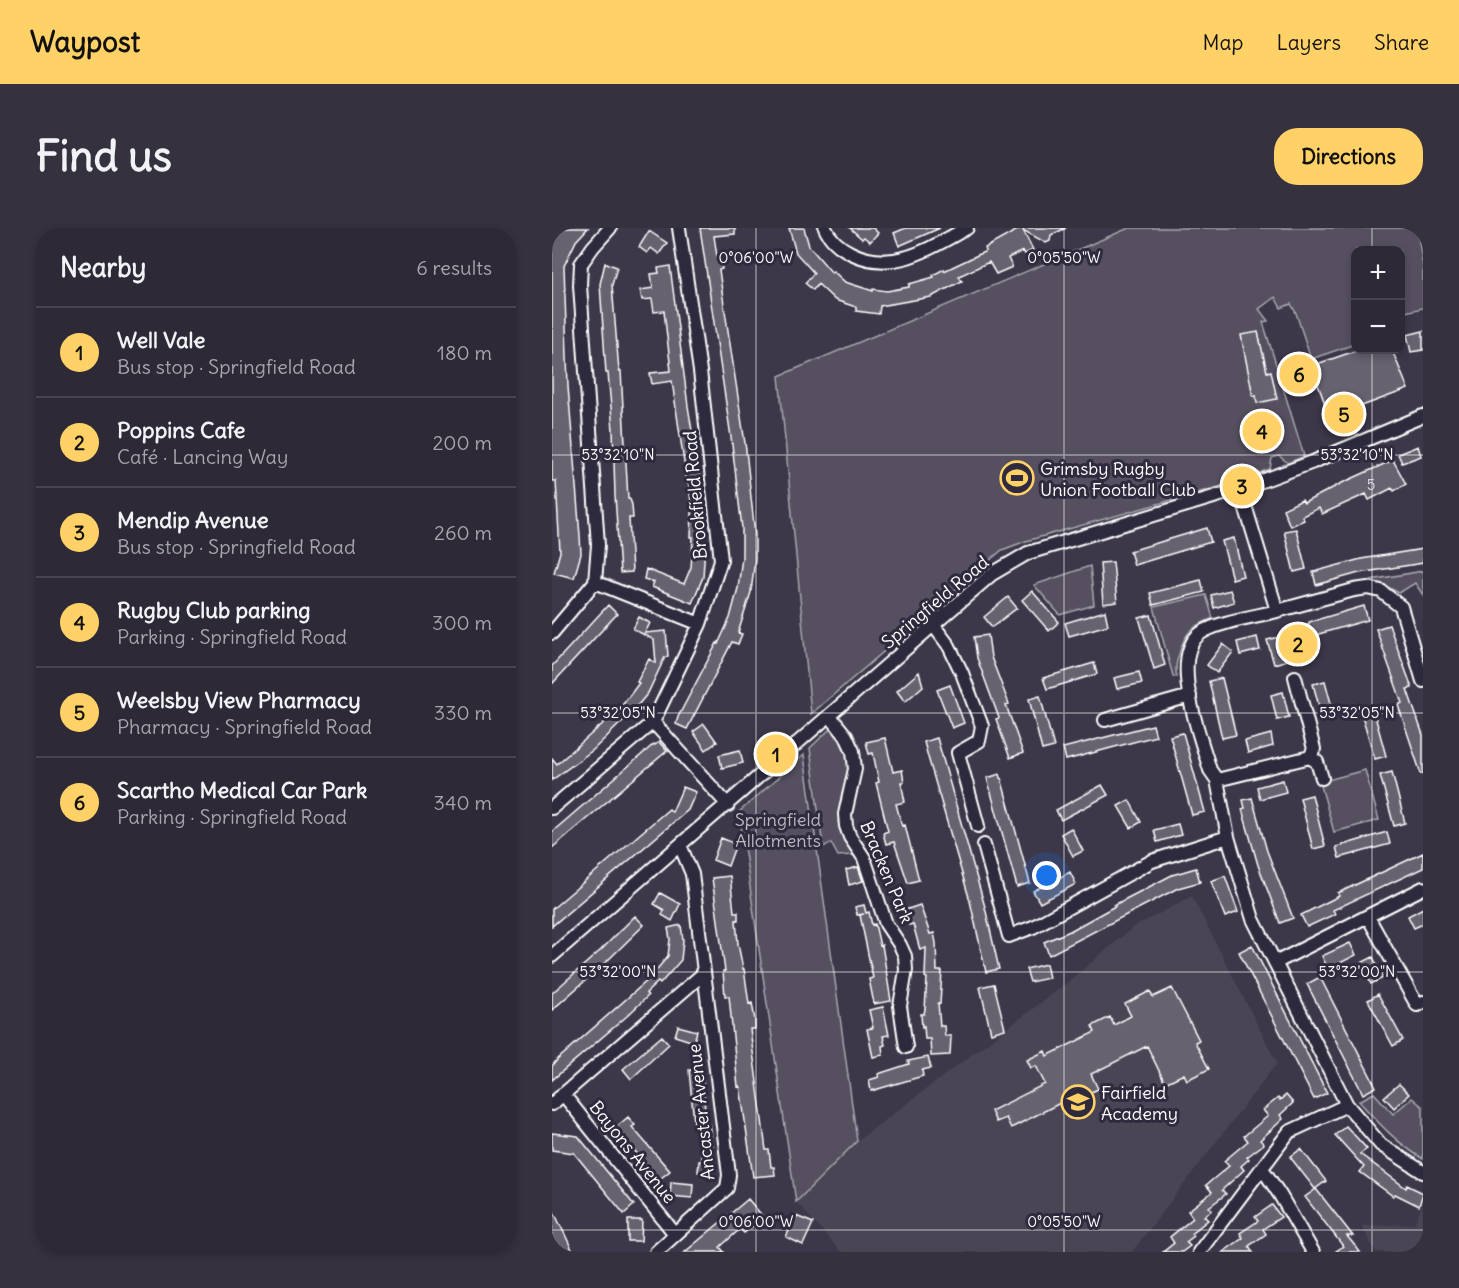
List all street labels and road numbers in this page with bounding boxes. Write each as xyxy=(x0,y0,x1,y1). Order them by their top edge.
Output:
street label: Brookfield Road xyxy=(678,429,712,560)
street label: Springfield Road xyxy=(877,550,994,654)
street label: Bracken Park xyxy=(855,817,919,927)
street label: Ancaster Avenue xyxy=(682,1043,720,1181)
street label: Bayons Avenue xyxy=(585,1096,681,1208)

